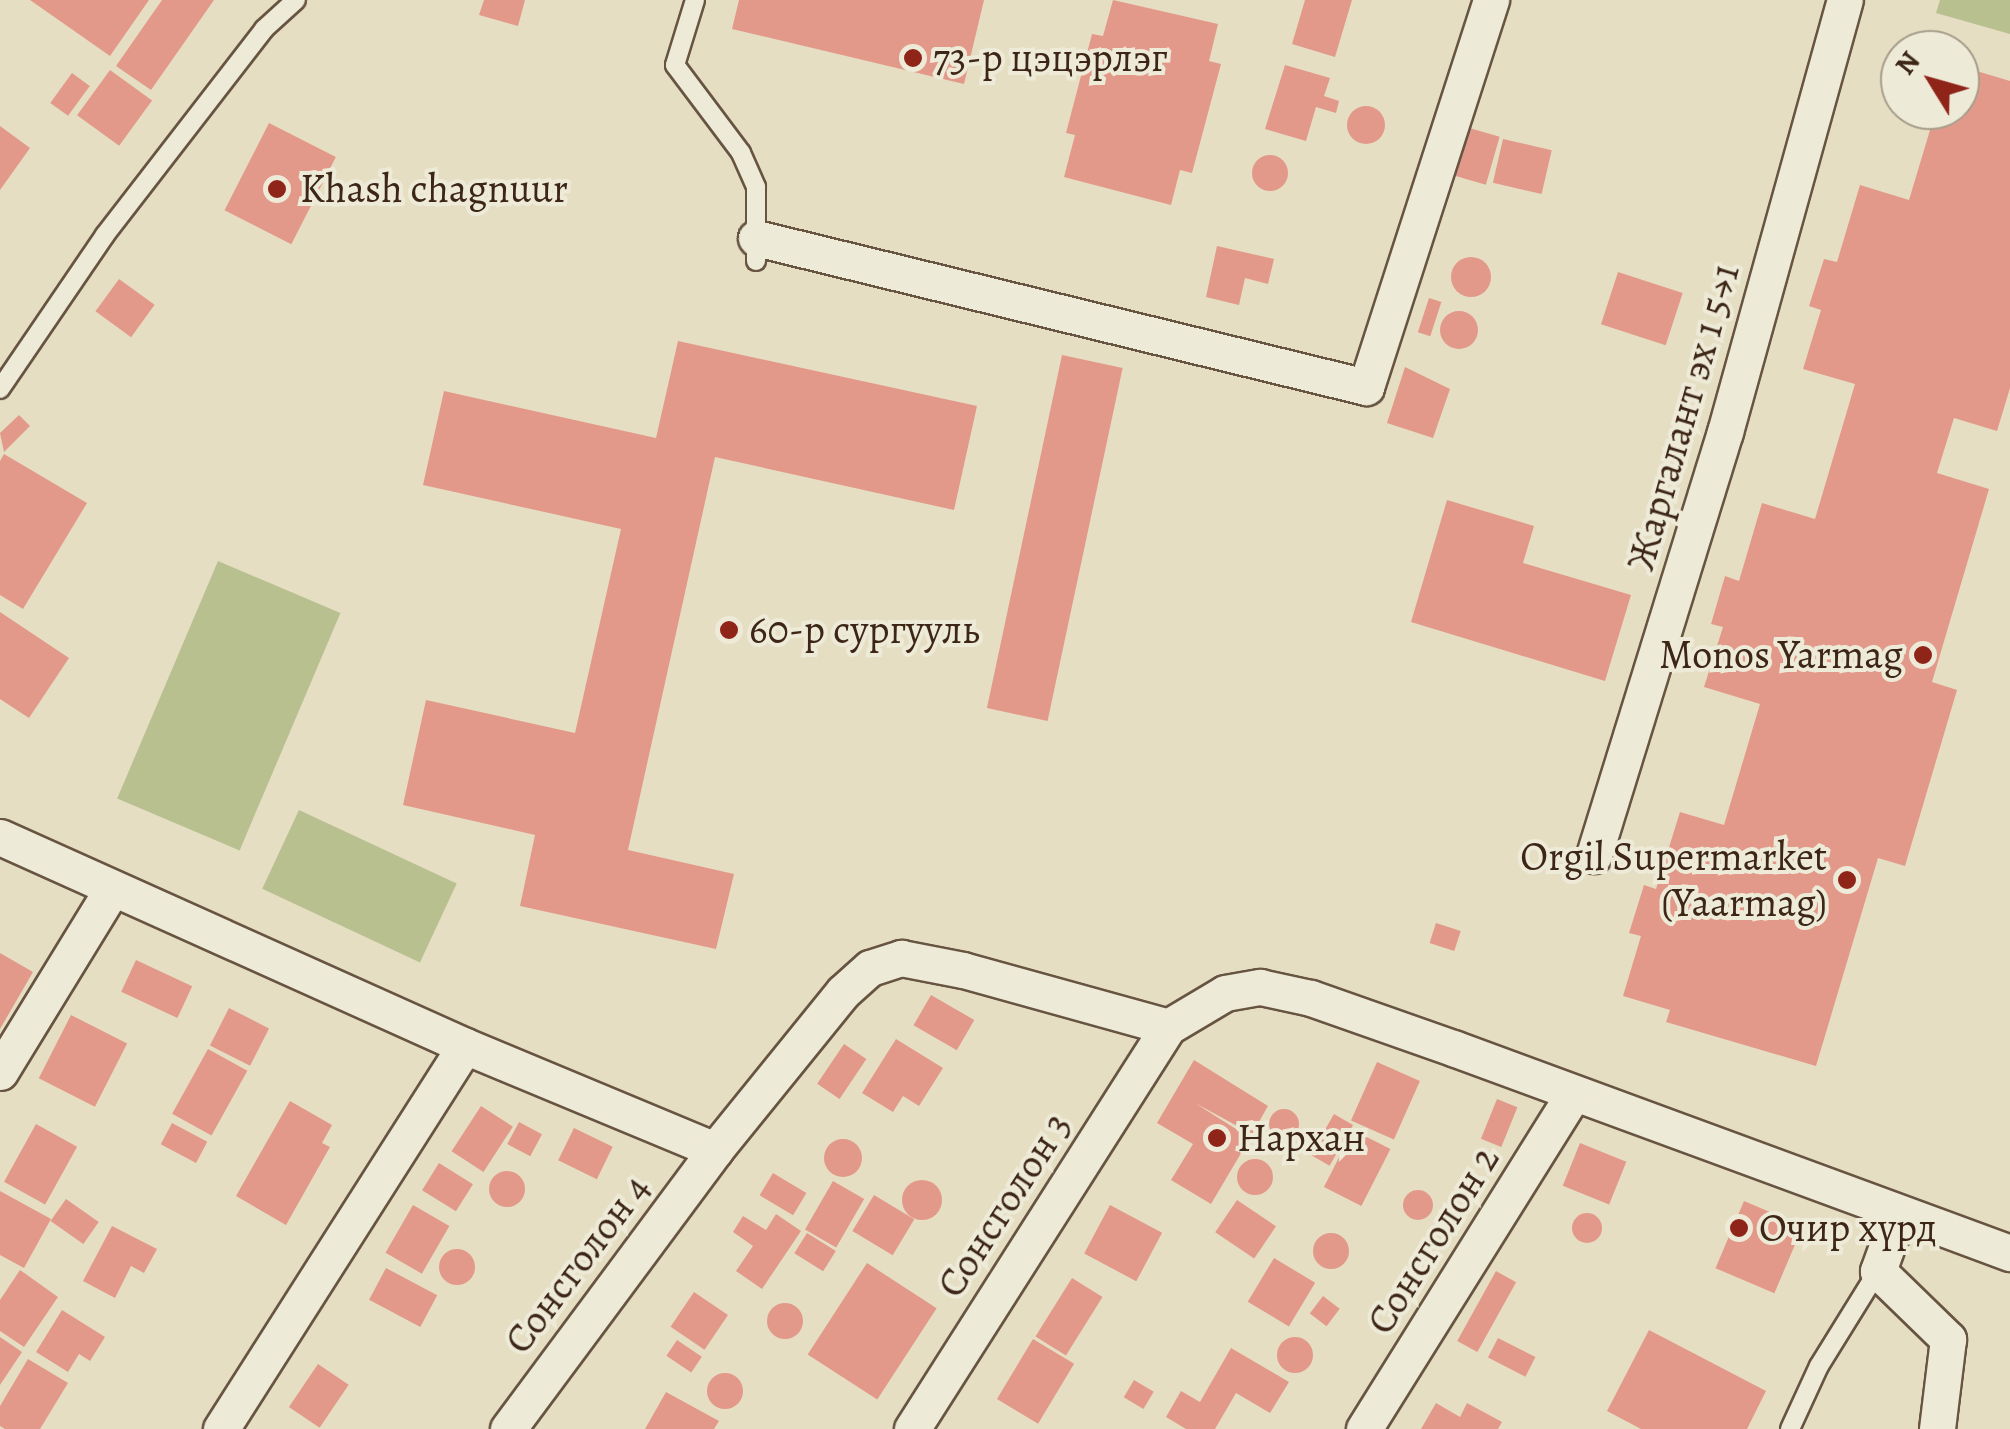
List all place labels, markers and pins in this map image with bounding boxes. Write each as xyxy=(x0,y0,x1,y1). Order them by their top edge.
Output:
place label: 73-р цэцэрлэг xyxy=(933,34,1168,82)
marker: 73-р цэцэрлэг xyxy=(902,47,924,69)
place label: Khash chagnuur xyxy=(300,165,568,213)
marker: Khash chagnuur xyxy=(264,176,290,202)
place label: 60-р сургууль xyxy=(749,606,980,654)
marker: 60-р сургууль xyxy=(718,619,740,641)
place label: Monos Yarmag xyxy=(1659,631,1903,679)
marker: Monos Yarmag xyxy=(1912,644,1934,666)
place label: Orgil Supermarket (Yaarmag) xyxy=(1520,833,1827,927)
marker: Orgil Supermarket (Yaarmag) xyxy=(1836,869,1858,891)
place label: Нархан xyxy=(1237,1114,1366,1162)
marker: Нархан xyxy=(1206,1127,1228,1149)
place label: Очир хүрд xyxy=(1759,1204,1937,1252)
marker: Очир хүрд xyxy=(1728,1217,1750,1239)

